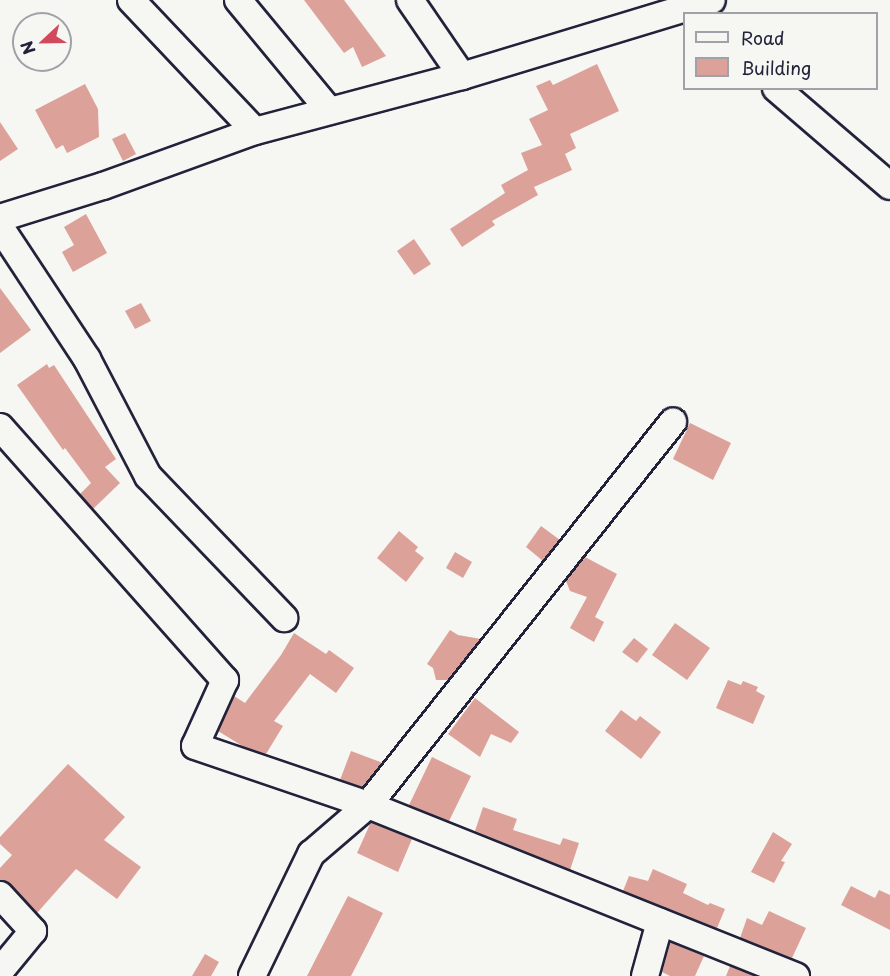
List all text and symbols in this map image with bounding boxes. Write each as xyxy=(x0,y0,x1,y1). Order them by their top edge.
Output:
north arrow xyxy=(12,12,72,72)
legend xyxy=(683,12,878,90)
text: Road xyxy=(741,24,785,51)
text: N xyxy=(14,38,41,58)
text: Building xyxy=(741,54,811,81)

